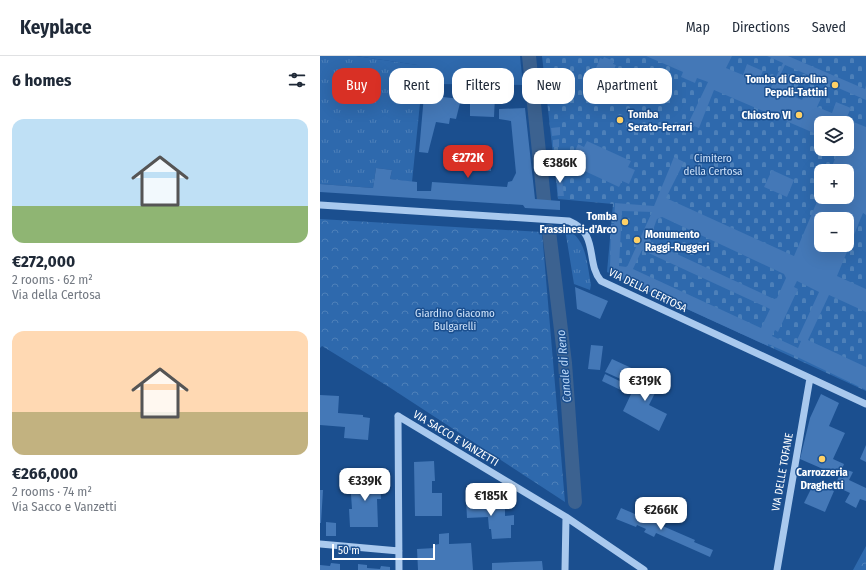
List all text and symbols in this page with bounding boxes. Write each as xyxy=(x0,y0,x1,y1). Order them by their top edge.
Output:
text: Keyplace xyxy=(20,16,92,39)
text: Map xyxy=(686,19,710,36)
text: Directions xyxy=(732,19,790,36)
text: Saved xyxy=(812,19,846,36)
chip: Buy xyxy=(332,68,381,104)
chip: Rent xyxy=(389,68,444,104)
chip: Filters xyxy=(452,68,514,104)
chip: New xyxy=(522,68,575,104)
chip: Apartment xyxy=(583,68,672,104)
icon: filters xyxy=(286,69,308,91)
text: 6 homes xyxy=(12,70,71,91)
place label: Tomba di Carolina Pepoli-Tattini xyxy=(745,73,828,99)
marker: Tomba di Carolina Pepoli-Tattini xyxy=(830,80,840,90)
place label: Tomba Serato-Ferrari xyxy=(628,108,692,134)
place label: Chiostro VI xyxy=(742,109,791,122)
marker: Chiostro VI xyxy=(794,110,804,120)
marker: Tomba Serato-Ferrari xyxy=(615,115,625,125)
map controls xyxy=(814,116,854,252)
button: layers xyxy=(814,116,854,156)
icon: home xyxy=(124,145,196,217)
pin: €272K xyxy=(440,145,496,179)
text: €272K xyxy=(452,150,484,165)
pin: €386K xyxy=(532,150,588,184)
park label: Cimitero della Certosa xyxy=(684,152,742,178)
text: €386K xyxy=(543,155,577,170)
button: + xyxy=(814,164,854,204)
place label: Tomba Frassinesi-d'Arco xyxy=(540,210,618,236)
button: − xyxy=(814,212,854,252)
marker: Tomba Frassinesi-d'Arco xyxy=(620,217,630,227)
place label: Monumento Raggi-Ruggeri xyxy=(645,228,710,254)
marker: Monumento Raggi-Ruggeri xyxy=(632,235,642,245)
text: €272,000 xyxy=(12,251,75,272)
street label: VIA DELLA CERTOSA xyxy=(606,266,689,315)
text: 2 rooms · 62 m² xyxy=(12,272,93,287)
text: Via della Certosa xyxy=(12,287,101,302)
park label: Giardino Giacomo Bulgarelli xyxy=(415,307,495,333)
water label: Canale di Reno xyxy=(554,329,574,403)
icon: home xyxy=(124,357,196,429)
pin: €319K xyxy=(617,368,673,402)
text: €319K xyxy=(629,373,661,388)
street label: VIA SACCO E VANZETTI xyxy=(411,408,501,469)
street label: VIA DELLE TOFANE xyxy=(769,432,796,512)
marker: Carrozzeria Draghetti xyxy=(817,454,827,464)
text: €266,000 xyxy=(12,463,78,484)
place label: Carrozzeria Draghetti xyxy=(796,466,848,492)
pin: €339K xyxy=(337,468,393,502)
text: €339K xyxy=(348,473,382,488)
pin: €185K xyxy=(463,483,519,517)
text: 2 rooms · 74 m² xyxy=(12,484,92,499)
text: €185K xyxy=(475,488,507,503)
pin: €266K xyxy=(633,497,689,531)
text: Via Sacco e Vanzetti xyxy=(12,499,117,514)
text: €266K xyxy=(644,502,678,517)
scale bar xyxy=(332,542,435,561)
text: 50 m xyxy=(338,544,360,557)

